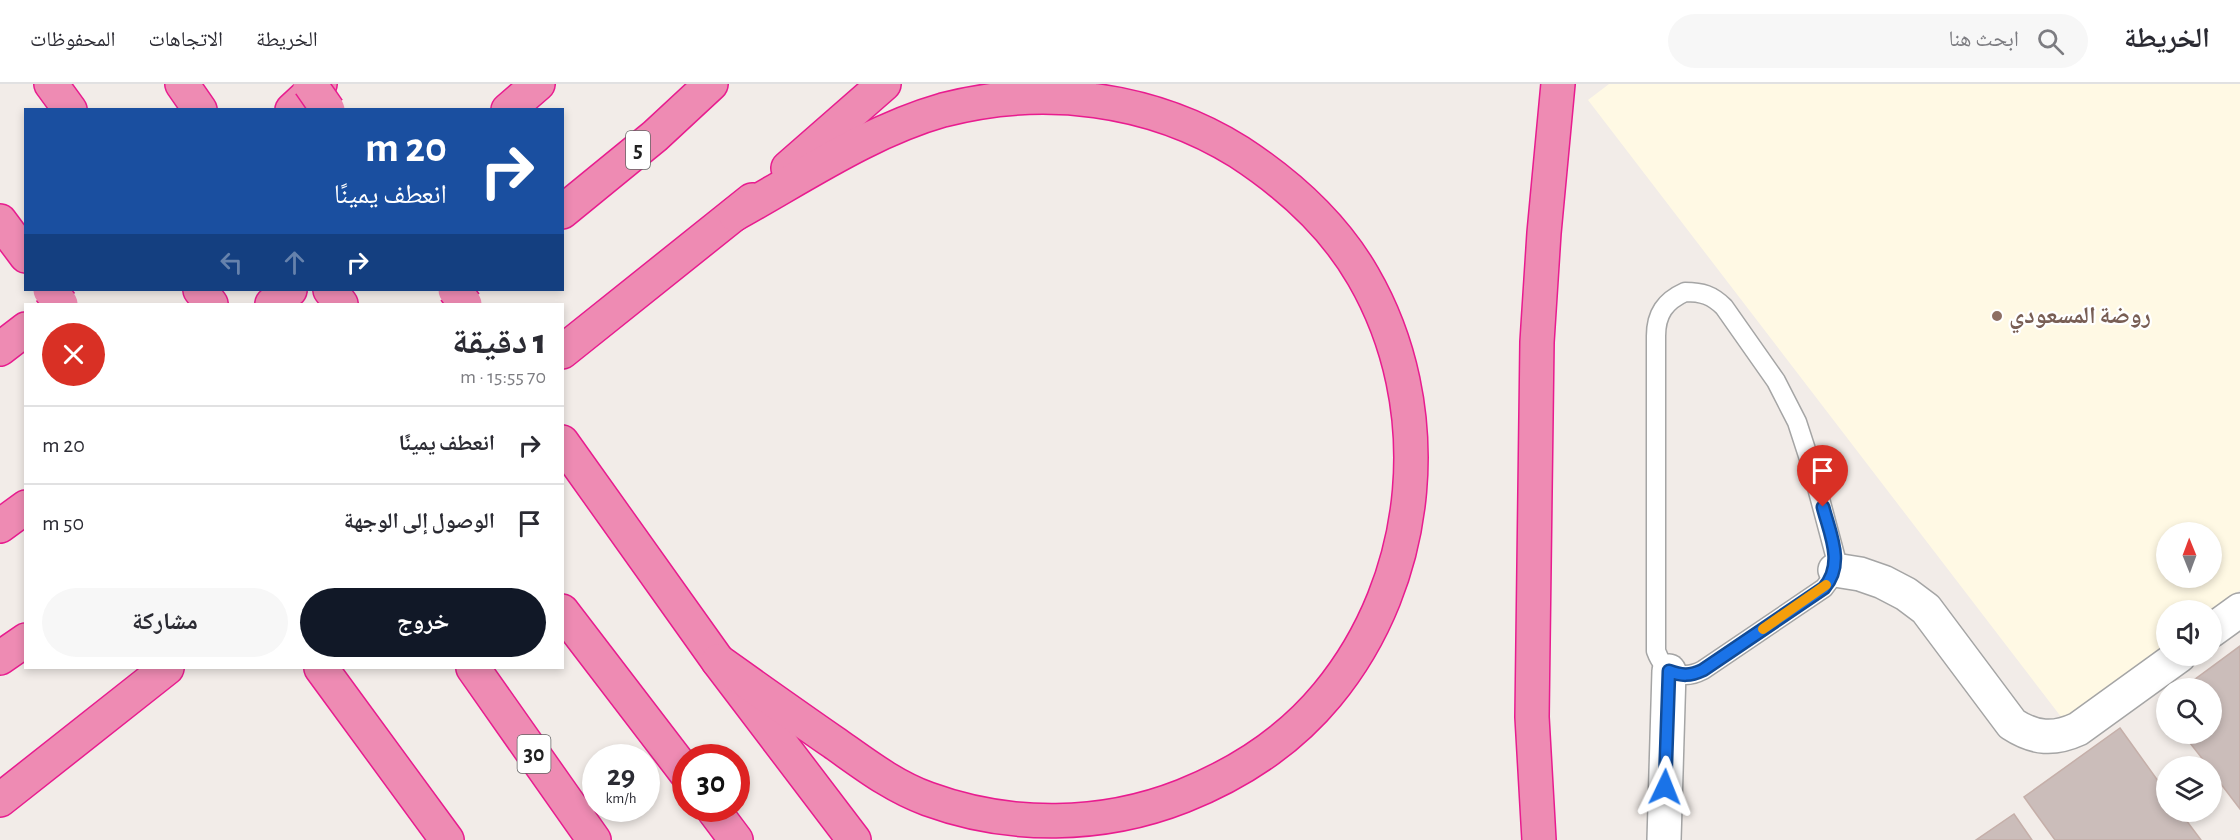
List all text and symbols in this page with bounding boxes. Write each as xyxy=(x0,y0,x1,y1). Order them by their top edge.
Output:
search box xyxy=(1668,14,2088,68)
icon: search xyxy=(2034,25,2067,58)
text: الخريطة xyxy=(2124,25,2210,53)
text: ابحث هنا xyxy=(1948,28,2019,50)
text: المحفوظات xyxy=(30,29,115,50)
text: الاتجاهات xyxy=(148,29,223,50)
text: الخريطة xyxy=(256,29,318,50)
text: 20 m xyxy=(365,127,447,169)
road number: 5 xyxy=(626,131,650,169)
icon: right xyxy=(468,132,546,210)
text: انعطف يمينًا xyxy=(334,181,447,208)
icon: left xyxy=(215,246,248,279)
icon: ahead xyxy=(278,246,311,279)
icon: right xyxy=(341,246,374,279)
place label: روضة المسعودي xyxy=(2009,304,2151,334)
marker: روضة المسعودي xyxy=(1990,309,2004,323)
button: close xyxy=(42,323,105,386)
text: 1 دقيقة xyxy=(452,324,546,360)
text: 70 m · 15:55 xyxy=(460,367,546,387)
icon: right xyxy=(513,429,546,462)
text: انعطف يمينًا xyxy=(398,432,495,454)
text: 20 m xyxy=(42,434,85,456)
pin xyxy=(1797,445,1848,507)
icon: arrive xyxy=(1806,454,1839,487)
icon: arrive xyxy=(513,507,546,540)
text: الوصول إلى الوجهة xyxy=(344,510,495,532)
text: 50 m xyxy=(42,512,84,534)
north arrow xyxy=(2156,522,2222,588)
map controls xyxy=(2156,522,2222,822)
button: مشاركة xyxy=(42,588,288,657)
button: خروج xyxy=(300,588,546,657)
button: sound xyxy=(2156,600,2222,666)
button: search xyxy=(2156,678,2222,744)
road number: 30 xyxy=(518,735,550,773)
speed limit sign: 30 xyxy=(672,744,750,822)
position arrow xyxy=(1633,755,1697,819)
button: layers xyxy=(2156,756,2222,822)
text: 29 xyxy=(607,761,635,791)
text: km/h xyxy=(606,791,636,806)

